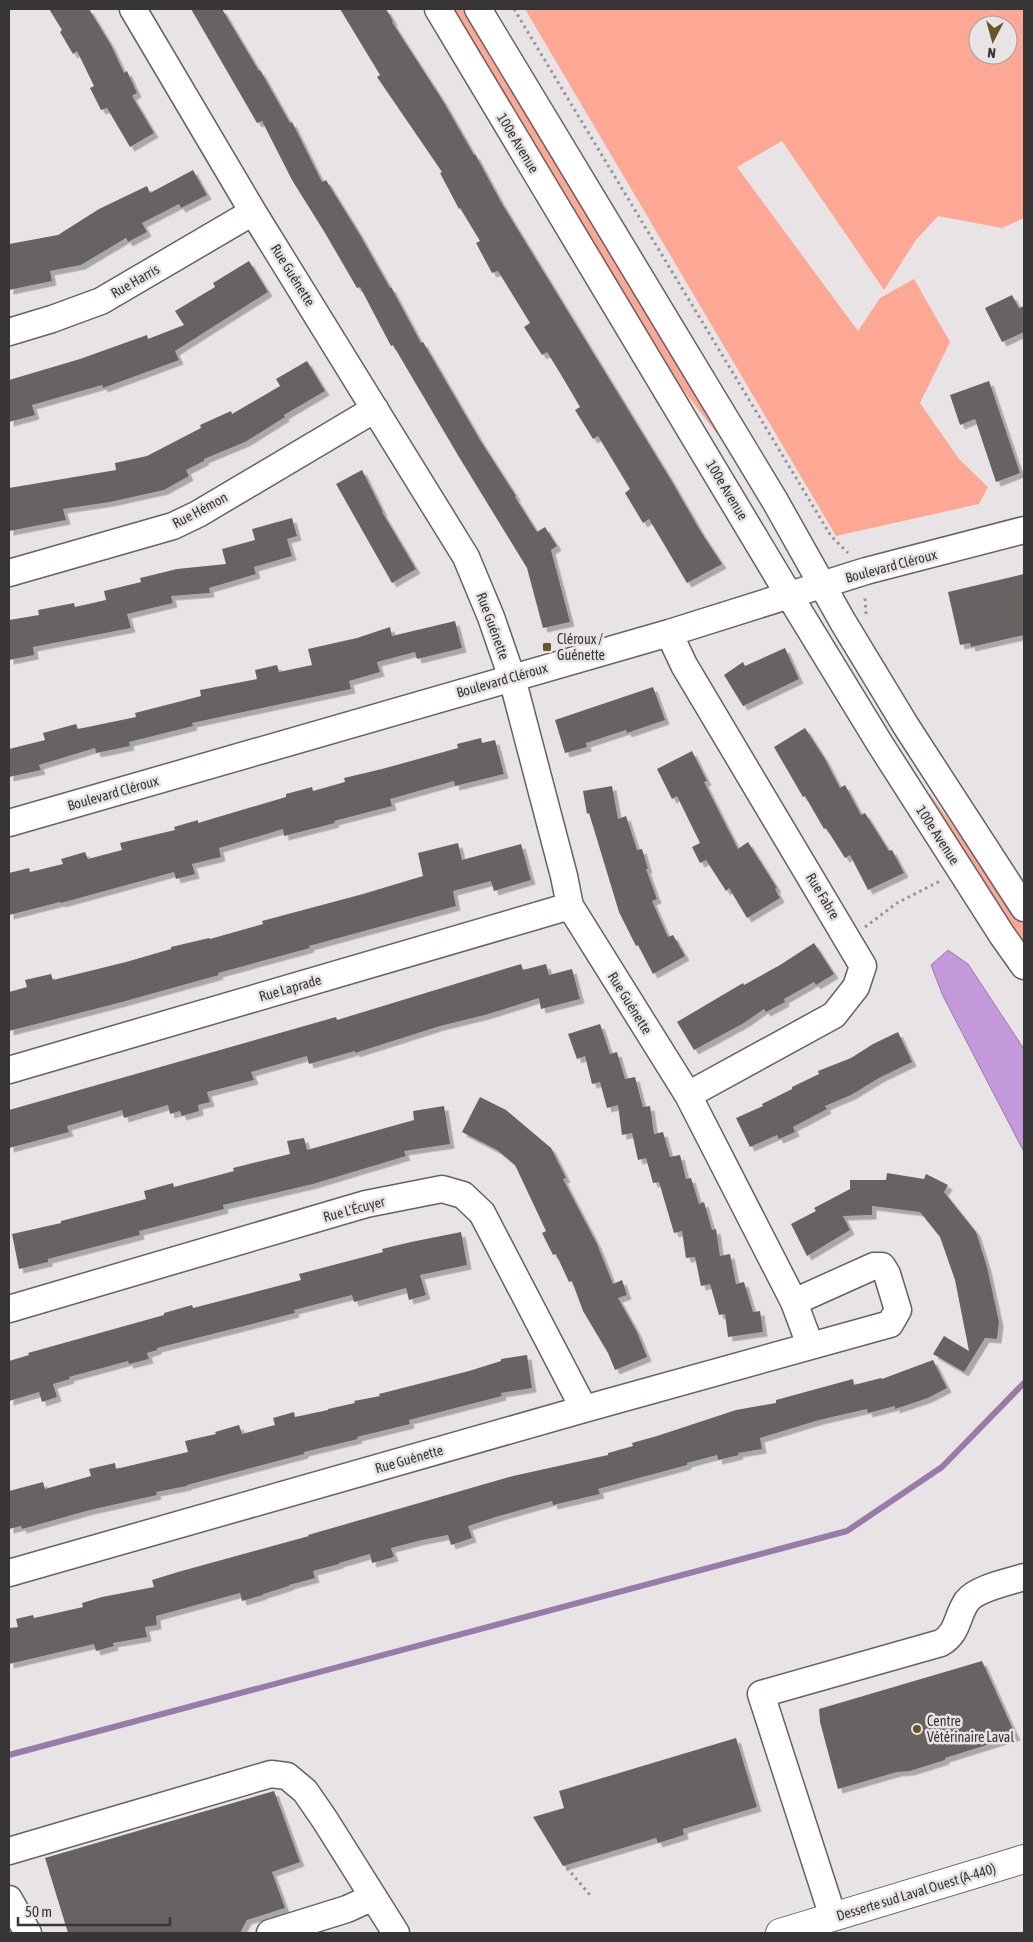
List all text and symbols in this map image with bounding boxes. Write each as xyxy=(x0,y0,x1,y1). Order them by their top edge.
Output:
north arrow xyxy=(968,15,1018,65)
text: N xyxy=(987,45,997,61)
street label: 100e Avenue xyxy=(494,110,542,176)
street label: Rue Guénette xyxy=(268,241,318,309)
street label: Rue Harris xyxy=(108,261,162,301)
street label: 100e Avenue xyxy=(703,457,751,523)
street label: Rue Hémon xyxy=(170,489,230,531)
street label: Boulevard Cléroux xyxy=(844,546,939,586)
street label: Rue Guénette xyxy=(474,590,512,662)
place label: Cléroux / Guénette xyxy=(557,631,605,663)
marker: Cléroux / Guénette xyxy=(541,641,553,653)
street label: Boulevard Cléroux xyxy=(455,659,550,701)
street label: Boulevard Cléroux xyxy=(66,772,161,814)
street label: 100e Avenue xyxy=(913,803,963,867)
street label: Rue Fabre xyxy=(803,870,843,922)
street label: Rue Guénette xyxy=(605,969,655,1037)
street label: Rue Laprade xyxy=(257,971,323,1005)
street label: Rue L'Écuyer xyxy=(321,1193,387,1225)
street label: Rue Guénette xyxy=(373,1442,445,1476)
place label: Centre Vétérinaire Laval xyxy=(927,1713,1014,1745)
marker: Centre Vétérinaire Laval xyxy=(911,1723,923,1735)
street label: Desserte sud Laval Ouest (A-440) xyxy=(834,1860,998,1924)
scale bar xyxy=(18,1894,170,1926)
text: 50 m xyxy=(25,1903,52,1920)

